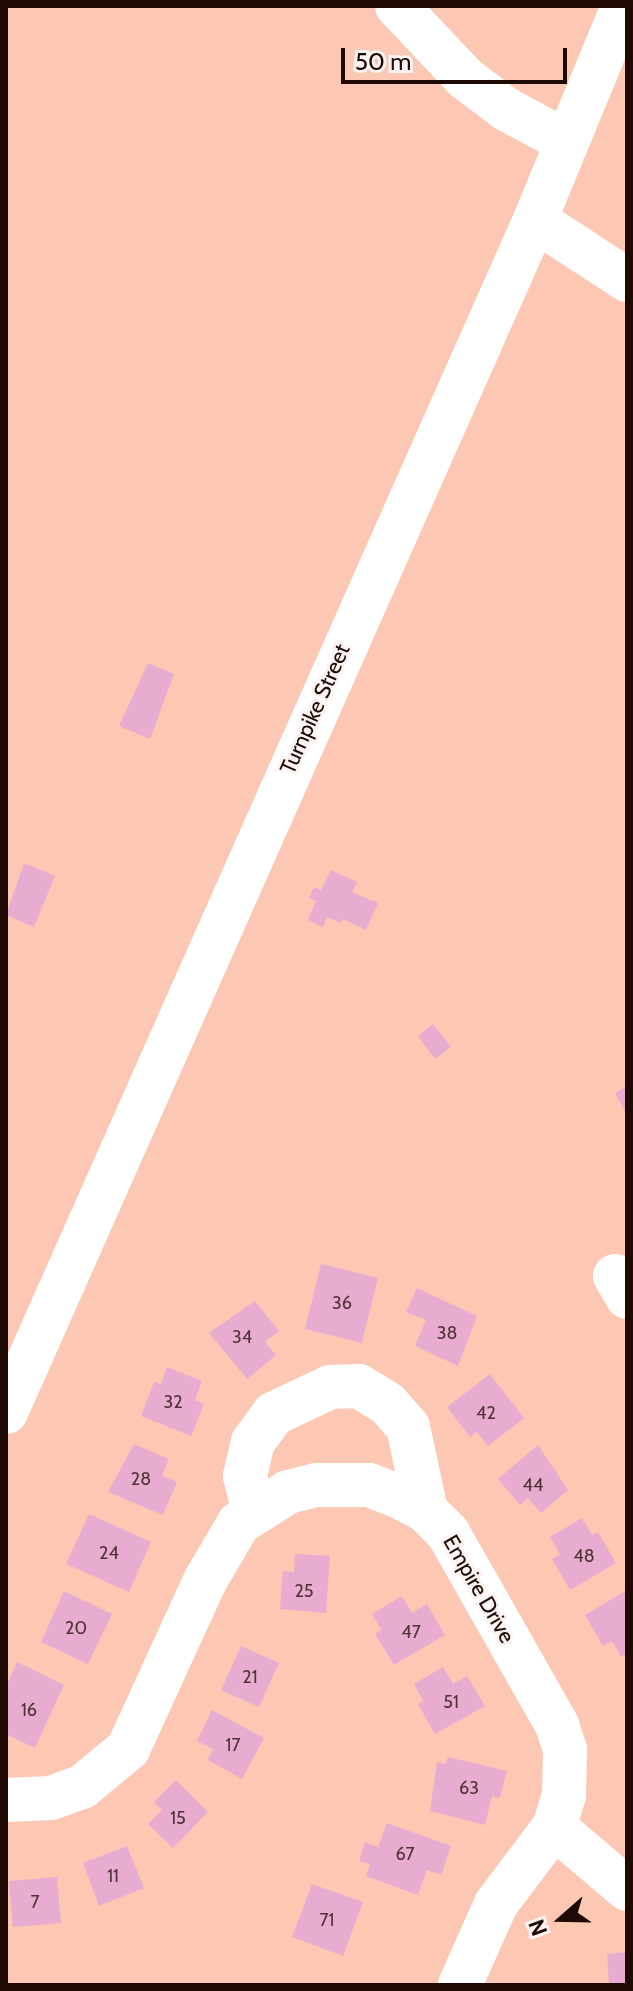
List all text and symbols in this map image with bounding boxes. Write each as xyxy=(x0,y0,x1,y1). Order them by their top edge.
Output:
scale bar xyxy=(345,32,571,82)
text: 50 m xyxy=(355,47,411,76)
street label: Turnpike Street xyxy=(275,640,355,778)
house number: 36 xyxy=(332,1292,352,1314)
house number: 38 xyxy=(437,1322,457,1344)
house number: 34 xyxy=(232,1326,252,1348)
house number: 32 xyxy=(163,1391,183,1413)
house number: 42 xyxy=(476,1402,496,1424)
house number: 28 xyxy=(131,1468,151,1490)
house number: 44 xyxy=(523,1474,543,1496)
street label: Empire Drive xyxy=(437,1530,521,1648)
house number: 24 xyxy=(99,1542,119,1564)
house number: 48 xyxy=(573,1545,595,1567)
house number: 25 xyxy=(294,1580,314,1602)
house number: 20 xyxy=(65,1617,87,1639)
house number: 47 xyxy=(401,1621,421,1643)
house number: 21 xyxy=(242,1666,258,1688)
house number: 51 xyxy=(443,1691,459,1713)
house number: 16 xyxy=(21,1699,37,1721)
house number: 17 xyxy=(226,1734,240,1756)
house number: 63 xyxy=(459,1777,479,1799)
house number: 15 xyxy=(170,1807,186,1829)
house number: 67 xyxy=(395,1843,415,1865)
house number: 11 xyxy=(107,1865,119,1887)
north arrow xyxy=(521,1879,601,1959)
house number: 7 xyxy=(30,1891,40,1913)
house number: 71 xyxy=(320,1909,334,1931)
text: N xyxy=(523,1915,553,1939)

